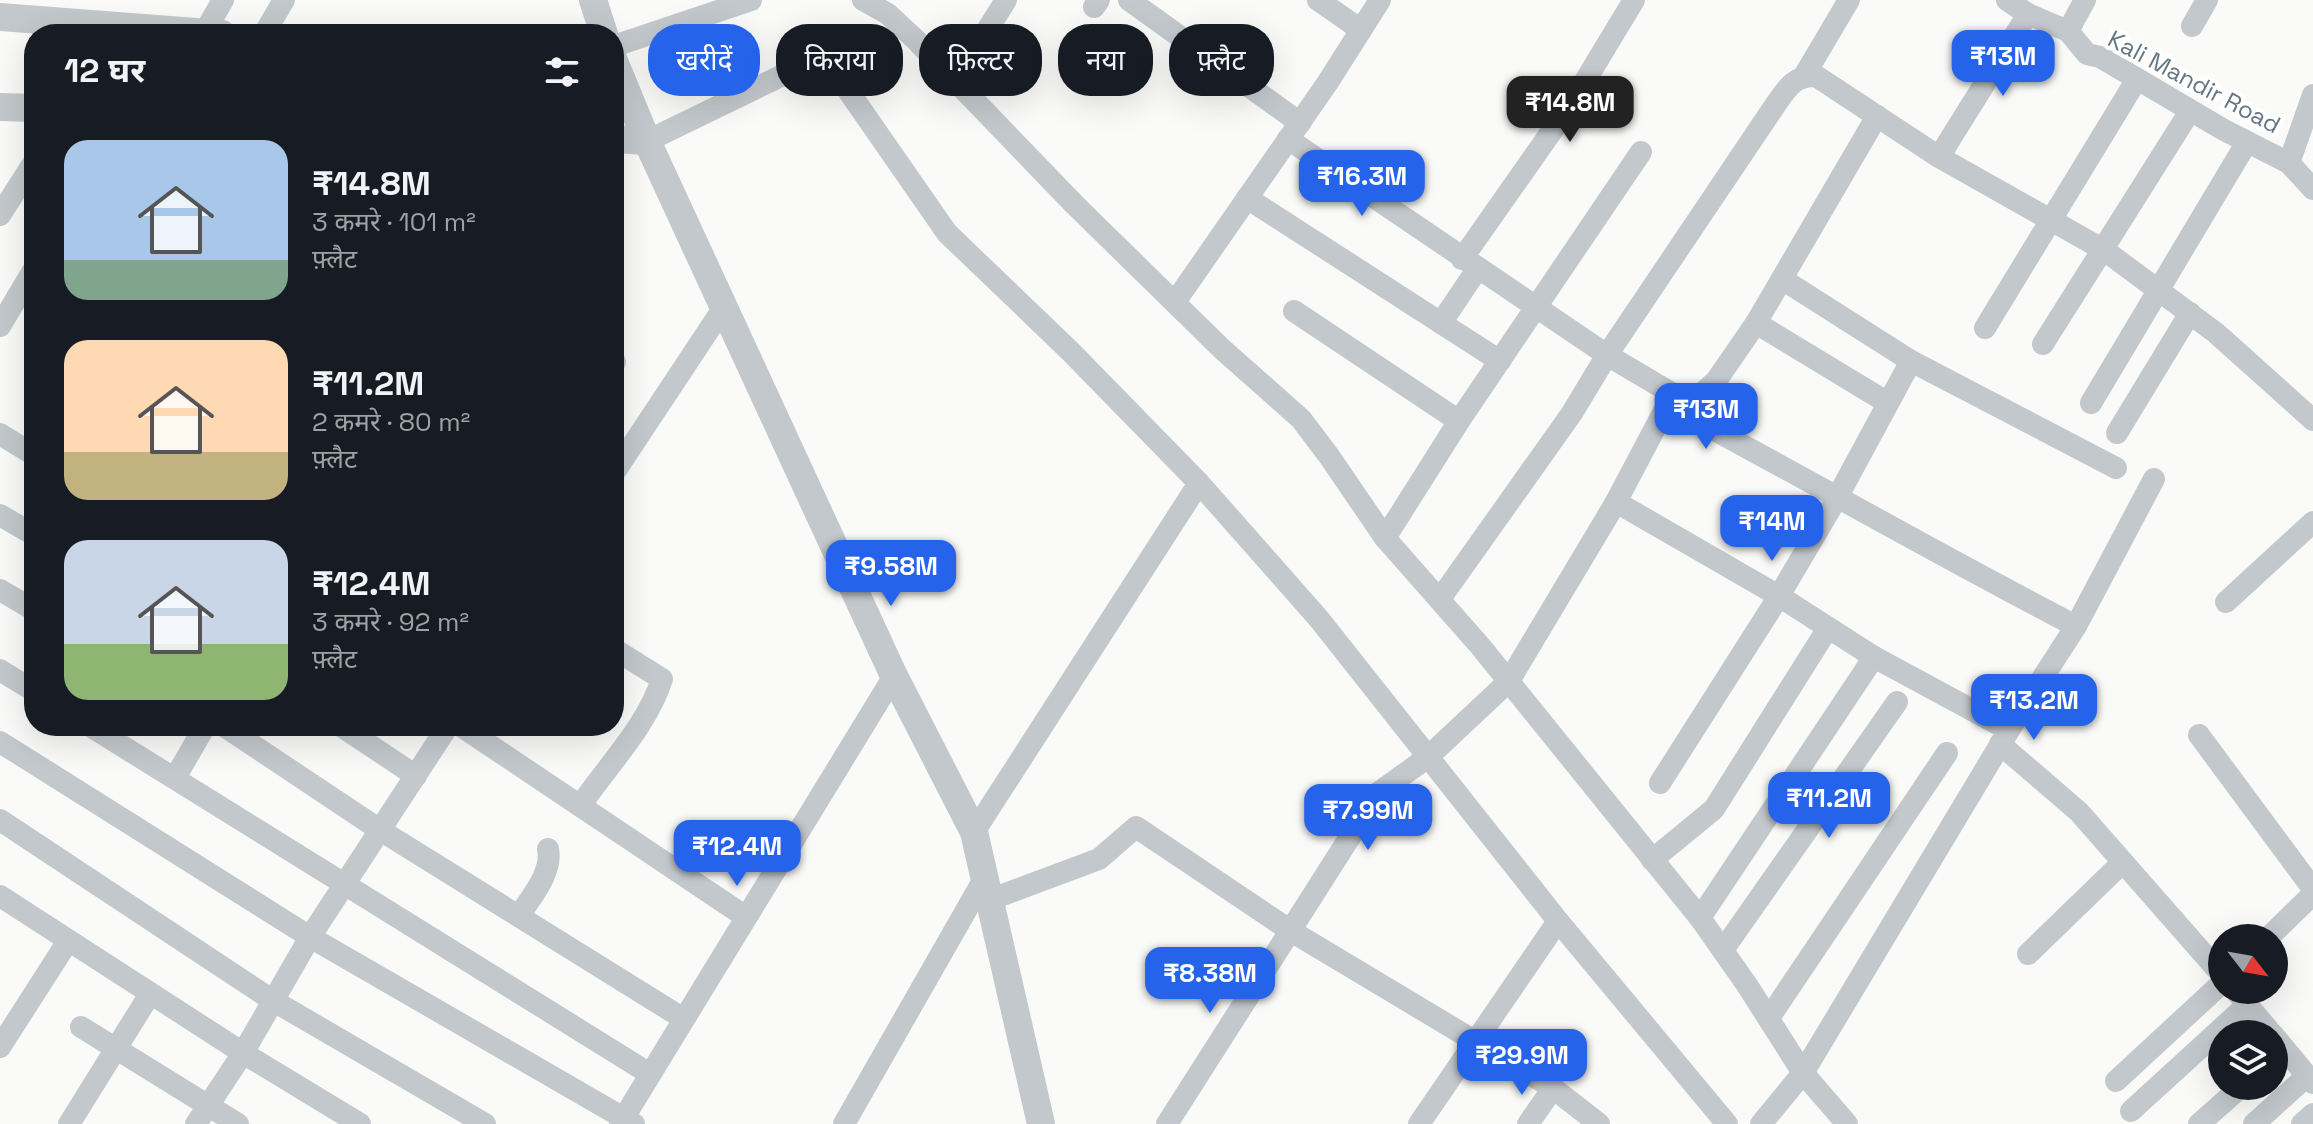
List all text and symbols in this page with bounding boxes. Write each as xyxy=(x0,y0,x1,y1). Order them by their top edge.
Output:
street label: Kali Mandir Road xyxy=(2103,23,2286,140)
chip: खरीदें xyxy=(648,24,760,96)
chip: किराया xyxy=(776,24,903,96)
chip: फ़िल्टर xyxy=(919,24,1042,96)
chip: नया xyxy=(1058,24,1153,96)
chip: फ़्लैट xyxy=(1169,24,1274,96)
pin: ₹13M xyxy=(1956,30,2050,98)
text: ₹13M xyxy=(1970,39,2036,73)
text: 12 घर xyxy=(64,49,145,92)
icon: filters xyxy=(540,50,584,94)
pin: ₹14.8M xyxy=(1505,76,1635,144)
text: ₹14.8M xyxy=(1525,85,1615,119)
pin: ₹16.3M xyxy=(1297,150,1427,218)
text: ₹16.3M xyxy=(1317,159,1407,193)
text: ₹14.8M xyxy=(312,162,431,205)
icon: home xyxy=(128,172,224,268)
text: 3 कमरे · 101 m² xyxy=(312,205,476,239)
text: फ़्लैट xyxy=(312,242,357,276)
text: ₹11.2M xyxy=(312,362,424,405)
icon: home xyxy=(128,372,224,468)
pin: ₹13M xyxy=(1659,383,1753,451)
text: ₹13M xyxy=(1673,392,1739,426)
text: 2 कमरे · 80 m² xyxy=(312,405,470,439)
text: फ़्लैट xyxy=(312,442,357,476)
pin: ₹14M xyxy=(1725,495,1819,563)
text: ₹14M xyxy=(1738,504,1806,538)
pin: ₹9.58M xyxy=(826,540,956,608)
text: ₹9.58M xyxy=(844,549,938,583)
text: ₹12.4M xyxy=(312,562,430,605)
icon: home xyxy=(128,572,224,668)
text: 3 कमरे · 92 m² xyxy=(312,605,469,639)
text: फ़्लैट xyxy=(312,642,357,676)
pin: ₹13.2M xyxy=(1969,674,2099,742)
text: ₹13.2M xyxy=(1989,683,2079,717)
pin: ₹11.2M xyxy=(1764,772,1894,840)
text: ₹11.2M xyxy=(1786,781,1872,815)
pin: ₹7.99M xyxy=(1303,784,1433,852)
text: ₹7.99M xyxy=(1322,793,1414,827)
pin: ₹12.4M xyxy=(672,820,802,888)
text: ₹12.4M xyxy=(692,829,782,863)
north arrow xyxy=(2208,924,2288,1004)
map controls xyxy=(2208,924,2288,1100)
pin: ₹8.38M xyxy=(1145,947,1275,1015)
text: ₹8.38M xyxy=(1163,956,1257,990)
button: layers xyxy=(2208,1020,2288,1100)
pin: ₹29.9M xyxy=(1457,1029,1587,1097)
text: ₹29.9M xyxy=(1475,1038,1569,1072)

